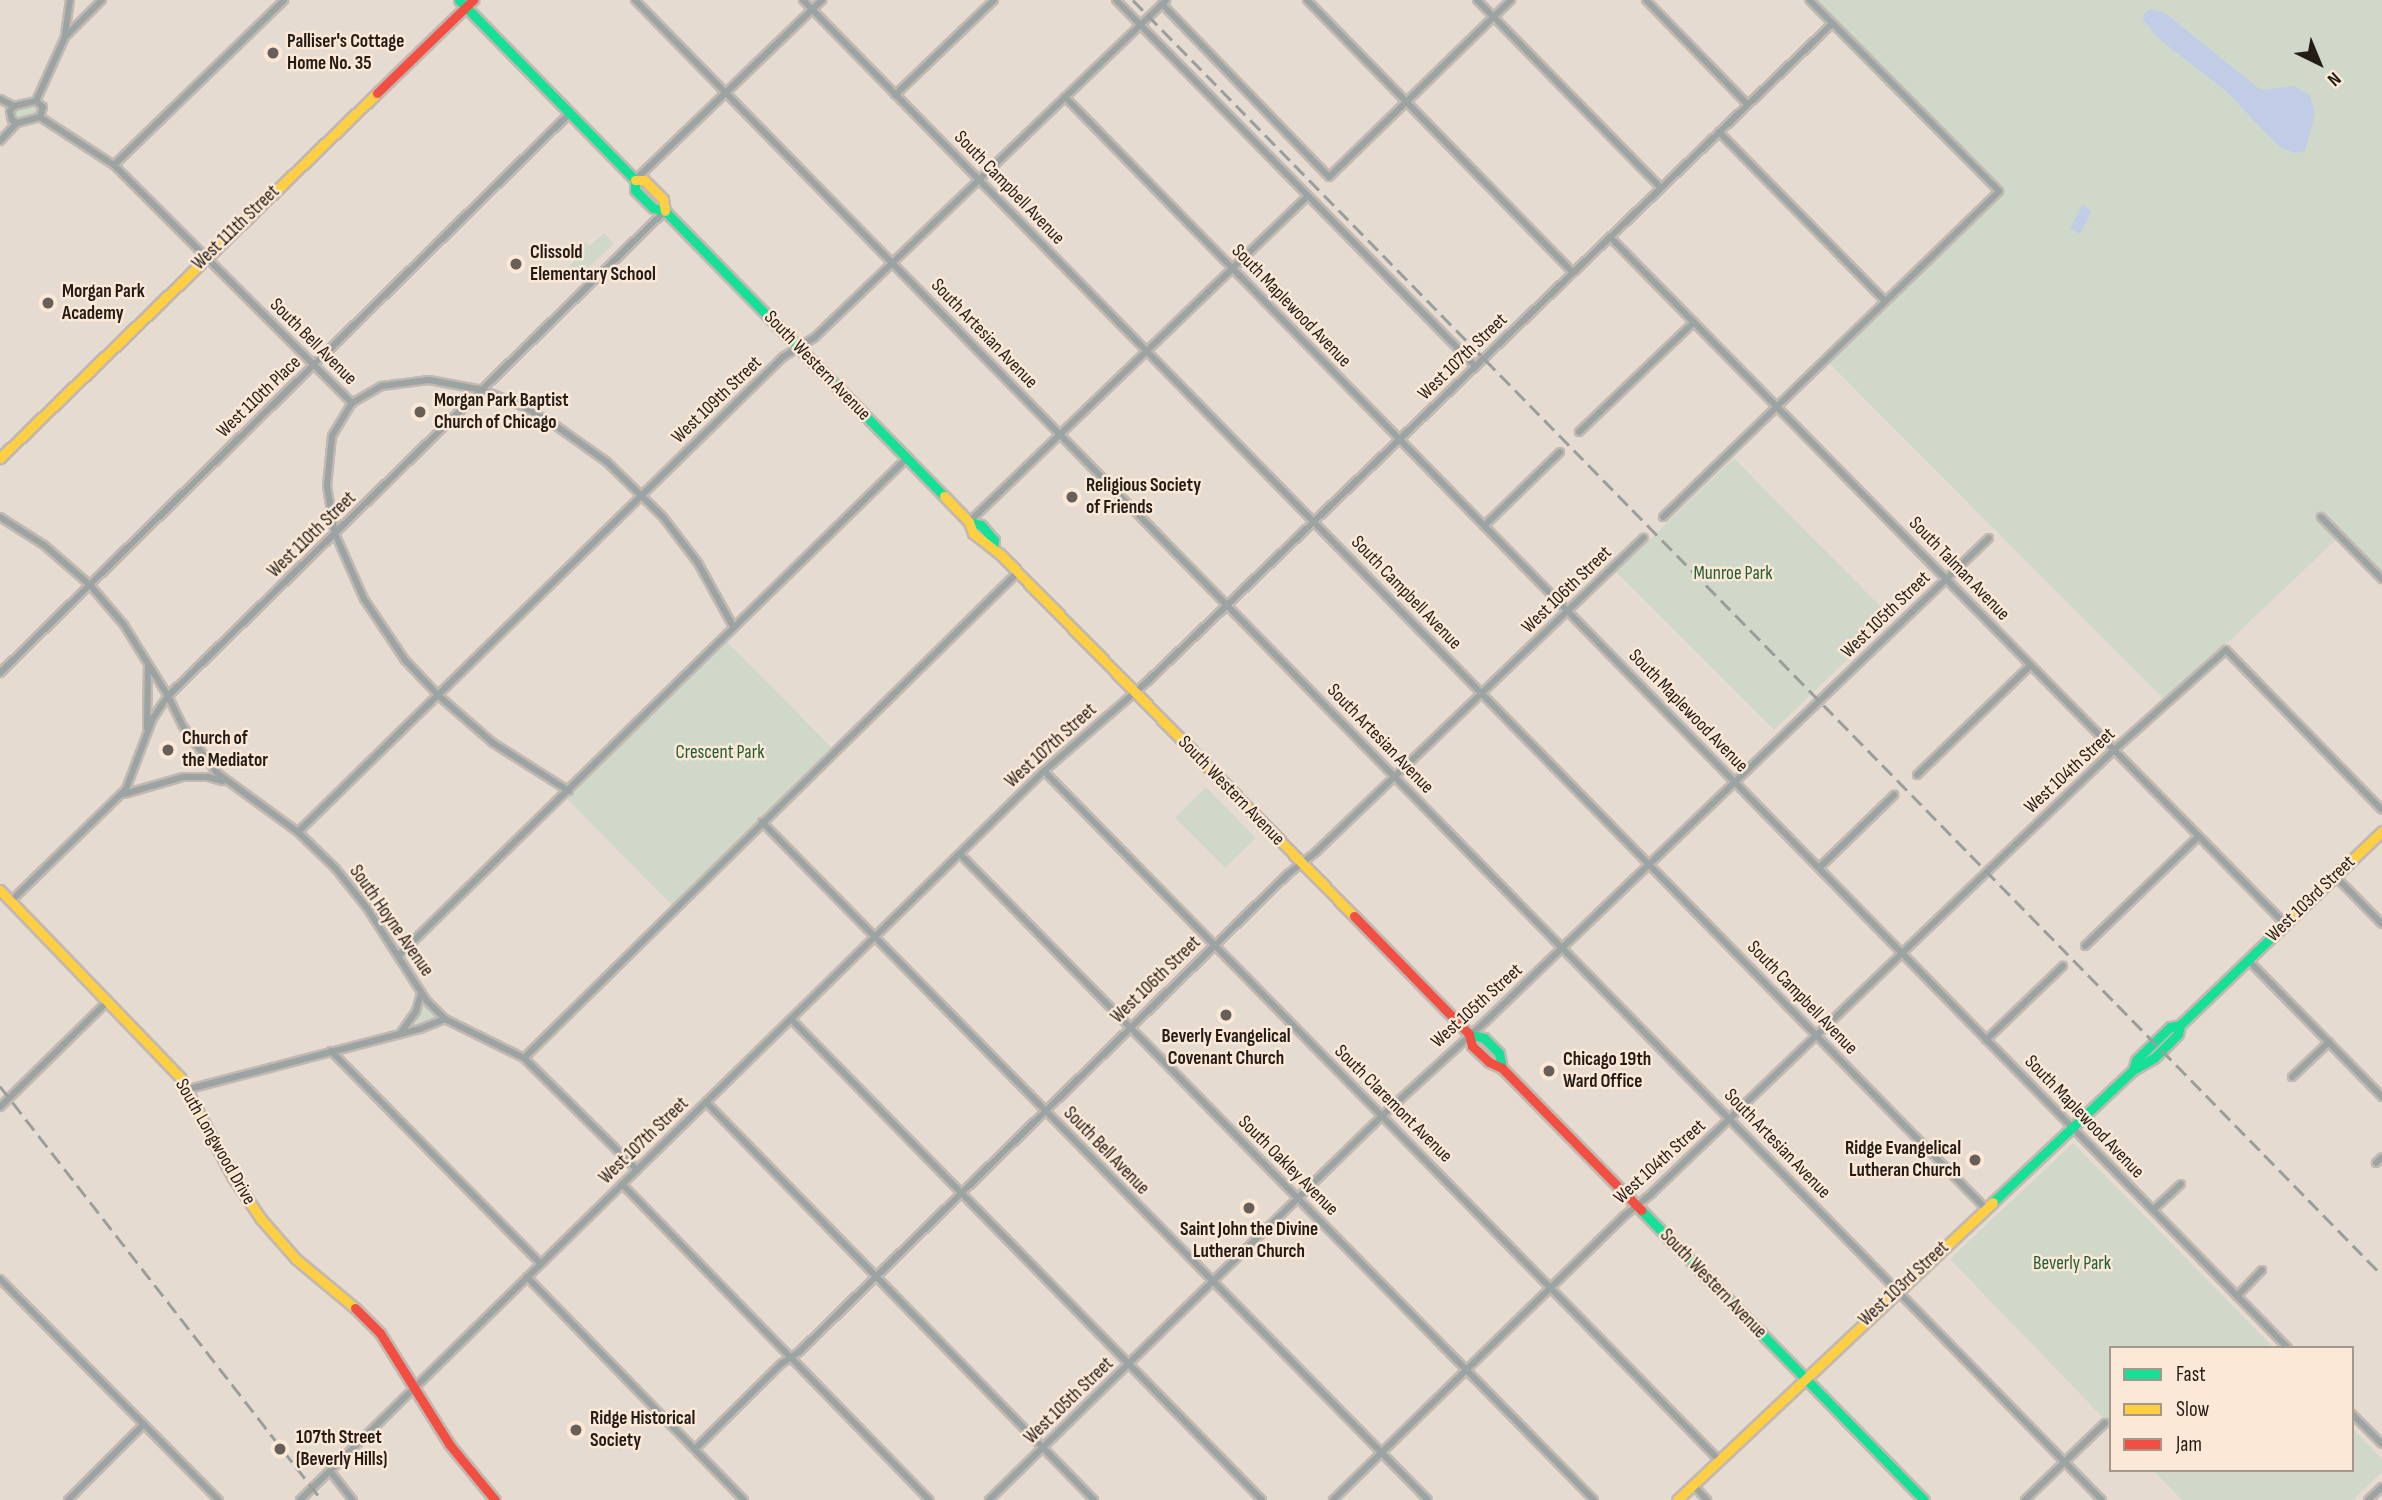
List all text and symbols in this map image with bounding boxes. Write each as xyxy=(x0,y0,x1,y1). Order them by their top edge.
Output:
north arrow xyxy=(2284,28,2354,98)
place label: Palliser's Cottage Home No. 35 xyxy=(287,31,404,75)
marker: Palliser's Cottage Home No. 35 xyxy=(265,45,281,61)
text: N xyxy=(2322,67,2345,91)
street label: South Campbell Avenue xyxy=(949,126,1069,250)
street label: West 111th Street xyxy=(188,181,284,275)
street label: South Maplewood Avenue xyxy=(1226,240,1356,372)
place label: Clissold Elementary School xyxy=(530,242,656,286)
marker: Clissold Elementary School xyxy=(508,256,524,272)
street label: South Artesian Avenue xyxy=(926,274,1042,394)
place label: Morgan Park Academy xyxy=(62,281,145,325)
street label: South Bell Avenue xyxy=(265,294,361,390)
marker: Morgan Park Academy xyxy=(40,295,56,311)
street label: South Western Avenue xyxy=(759,306,875,426)
street label: West 107th Street xyxy=(1414,309,1512,405)
street label: West 110th Place xyxy=(212,351,306,443)
street label: West 109th Street xyxy=(667,351,767,449)
place label: Morgan Park Baptist Church of Chicago xyxy=(434,390,569,434)
marker: Morgan Park Baptist Church of Chicago xyxy=(412,404,428,420)
place label: Religious Society of Friends xyxy=(1086,475,1201,519)
street label: West 110th Street xyxy=(263,487,361,583)
marker: Religious Society of Friends xyxy=(1064,489,1080,505)
street label: South Talman Avenue xyxy=(1904,512,2014,626)
street label: South Campbell Avenue xyxy=(1346,531,1466,655)
street label: West 106th Street xyxy=(1517,542,1617,638)
park label: Munroe Park xyxy=(1694,563,1772,585)
street label: West 105th Street xyxy=(1837,567,1935,663)
street label: South Maplewood Avenue xyxy=(1623,645,1753,777)
street label: South Artesian Avenue xyxy=(1322,679,1438,799)
street label: West 107th Street xyxy=(1001,699,1101,793)
street label: West 104th Street xyxy=(2020,723,2120,819)
place label: Church of the Mediator xyxy=(182,728,268,772)
street label: South Western Avenue xyxy=(1173,731,1289,851)
marker: Church of the Mediator xyxy=(160,742,176,758)
park label: Crescent Park xyxy=(676,742,764,764)
street label: West 103rd Street xyxy=(2262,851,2360,947)
street label: South Hoyne Avenue xyxy=(344,861,438,981)
street label: West 106th Street xyxy=(1106,932,1206,1028)
street label: South Campbell Avenue xyxy=(1742,936,1862,1060)
street label: West 105th Street xyxy=(1427,959,1527,1053)
marker: Beverly Evangelical Covenant Church xyxy=(1218,1007,1234,1023)
place label: Beverly Evangelical Covenant Church xyxy=(1161,1026,1291,1070)
street label: South Claremont Avenue xyxy=(1329,1040,1457,1168)
place label: Chicago 19th Ward Office xyxy=(1563,1049,1651,1093)
street label: South Maplewood Avenue xyxy=(2019,1051,2149,1183)
marker: Chicago 19th Ward Office xyxy=(1541,1063,1557,1079)
street label: South Longwood Drive xyxy=(170,1075,260,1209)
street label: South Artesian Avenue xyxy=(1719,1084,1835,1204)
street label: West 107th Street xyxy=(595,1093,693,1189)
street label: South Bell Avenue xyxy=(1058,1102,1154,1200)
street label: South Oakley Avenue xyxy=(1233,1111,1343,1221)
street label: West 104th Street xyxy=(1609,1115,1711,1209)
place label: Ridge Evangelical Lutheran Church xyxy=(1845,1138,1961,1182)
marker: Ridge Evangelical Lutheran Church xyxy=(1967,1152,1983,1168)
marker: Saint John the Divine Lutheran Church xyxy=(1241,1200,1257,1216)
place label: Saint John the Divine Lutheran Church xyxy=(1180,1219,1318,1263)
street label: South Western Avenue xyxy=(1655,1224,1771,1344)
street label: West 103rd Street xyxy=(1854,1237,1954,1331)
park label: Beverly Park xyxy=(2033,1253,2111,1275)
legend xyxy=(2109,1346,2354,1472)
street label: West 105th Street xyxy=(1020,1353,1118,1449)
text: Fast xyxy=(2176,1362,2206,1387)
text: Slow xyxy=(2176,1397,2209,1422)
place label: Ridge Historical Society xyxy=(590,1408,695,1452)
marker: Ridge Historical Society xyxy=(568,1422,584,1438)
place label: 107th Street (Beverly Hills) xyxy=(296,1427,387,1471)
text: Jam xyxy=(2176,1432,2202,1457)
marker: 107th Street (Beverly Hills) xyxy=(270,1439,290,1459)

